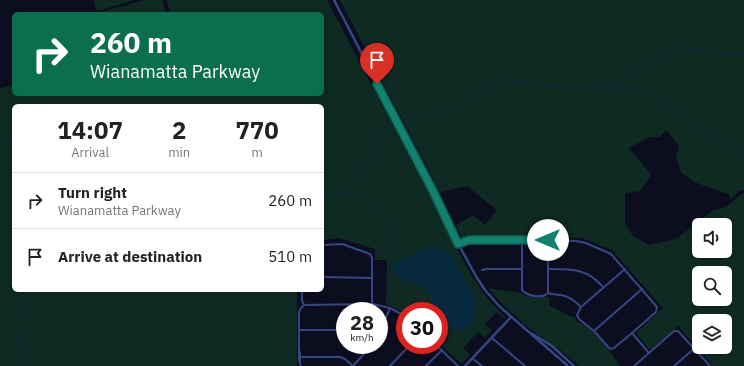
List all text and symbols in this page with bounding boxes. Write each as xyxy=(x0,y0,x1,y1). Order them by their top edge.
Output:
text: 260 m xyxy=(90,24,172,61)
icon: right xyxy=(24,28,76,80)
pin xyxy=(360,43,394,84)
icon: arrive xyxy=(366,49,388,71)
text: Wianamatta Parkway xyxy=(90,60,260,83)
text: 14:07 xyxy=(57,114,123,146)
text: 2 xyxy=(172,114,186,146)
text: 770 xyxy=(235,114,279,146)
text: Arrival xyxy=(71,144,109,161)
text: min xyxy=(168,144,190,161)
text: m xyxy=(251,144,263,161)
text: Turn right xyxy=(58,183,127,202)
icon: right xyxy=(24,190,46,212)
text: 260 m xyxy=(268,191,312,210)
text: Wianamatta Parkway xyxy=(58,202,181,219)
map controls xyxy=(692,218,732,354)
button: sound xyxy=(692,218,732,258)
position arrow xyxy=(527,219,569,261)
icon: arrive xyxy=(24,246,46,268)
text: Arrive at destination xyxy=(58,247,202,266)
text: 510 m xyxy=(268,247,312,266)
button: search xyxy=(692,266,732,306)
speed limit sign: 30 xyxy=(396,302,448,354)
text: 28 xyxy=(350,309,374,336)
button: layers xyxy=(692,314,732,354)
text: km/h xyxy=(350,331,374,344)

